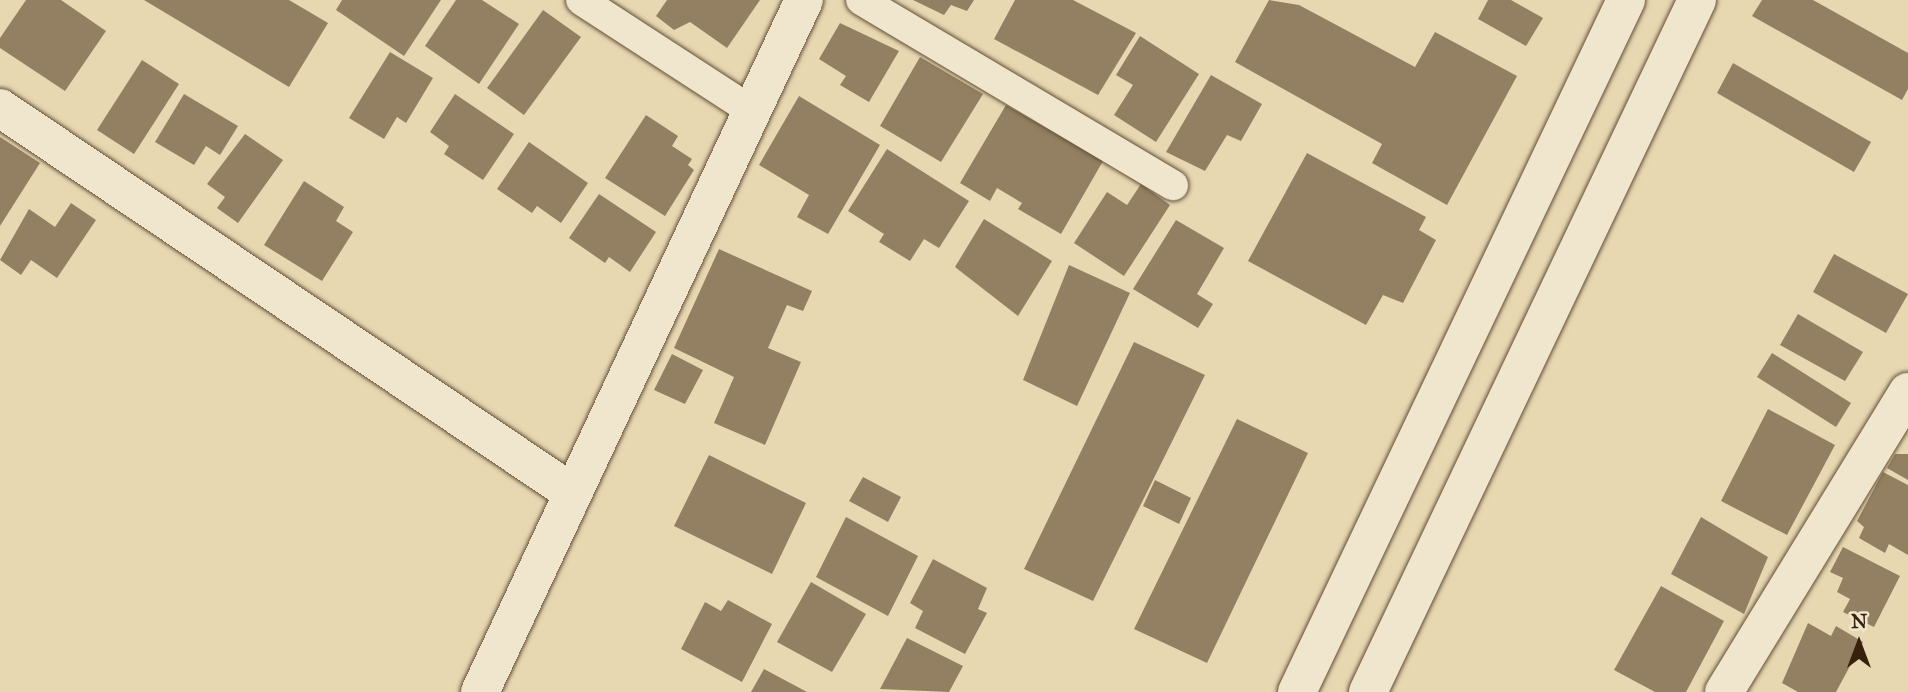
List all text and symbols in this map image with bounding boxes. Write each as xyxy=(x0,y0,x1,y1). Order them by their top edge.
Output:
north arrow xyxy=(1824,608,1894,678)
text: N xyxy=(1851,610,1867,633)

